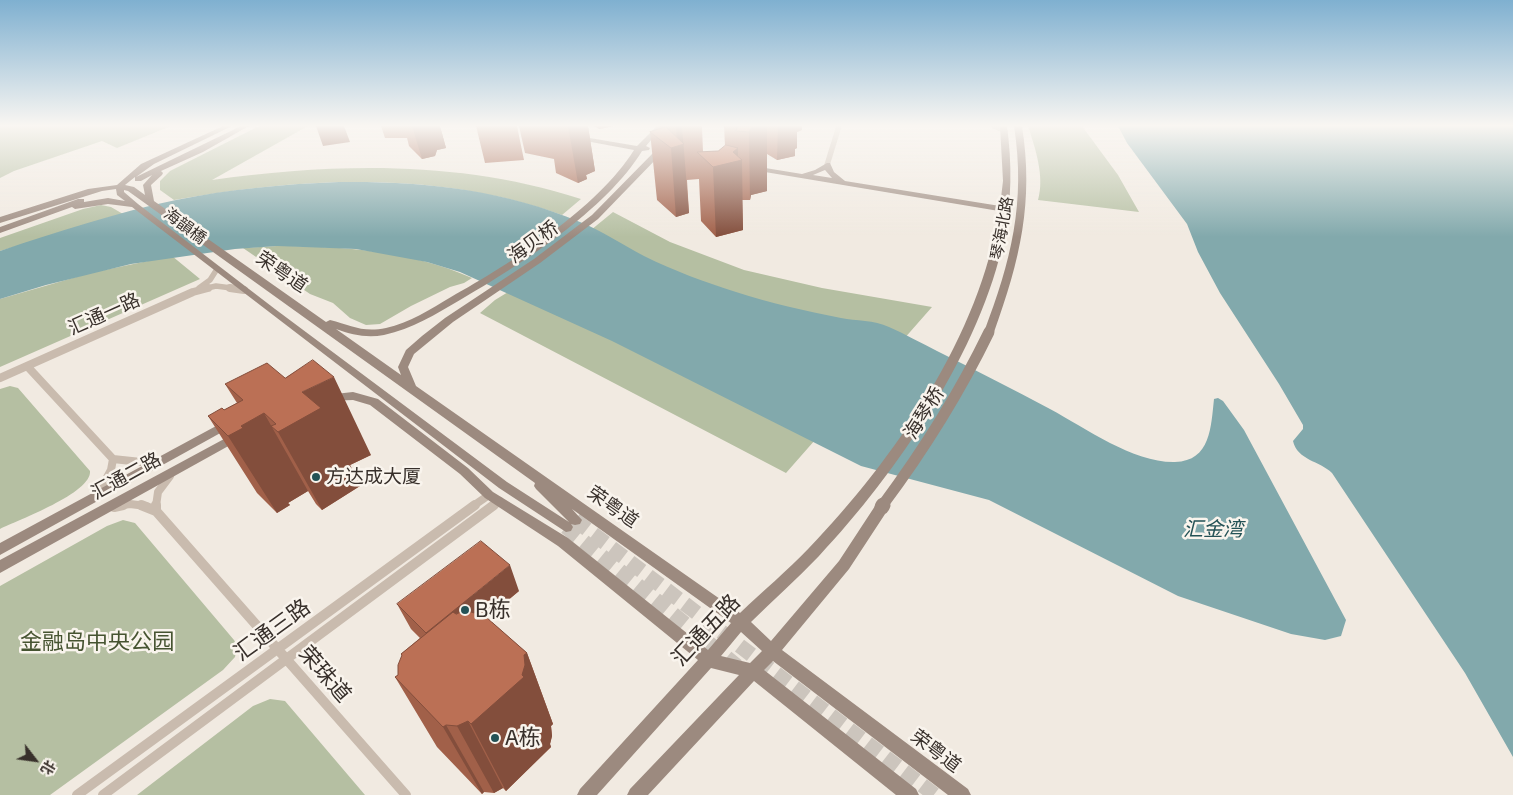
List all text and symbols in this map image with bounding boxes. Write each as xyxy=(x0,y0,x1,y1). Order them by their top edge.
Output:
street label: 琴海北路 xyxy=(987,195,1017,261)
street label: 海韻橋 xyxy=(160,204,210,248)
street label: 海贝桥 xyxy=(503,216,563,268)
street label: 荣粤道 xyxy=(252,247,312,297)
street label: 汇通一路 xyxy=(65,288,143,340)
street label: 海琴桥 xyxy=(899,383,949,443)
street label: 汇通二路 xyxy=(87,448,165,504)
place label: 方达成大厦 xyxy=(326,466,421,488)
marker: 方达成大厦 xyxy=(310,471,322,483)
street label: 荣粤道 xyxy=(583,481,643,533)
water label: 汇金湾 xyxy=(1183,517,1243,541)
street label: 汇通五路 xyxy=(666,589,746,671)
street label: 汇通三路 xyxy=(229,593,315,667)
place label: B栋 xyxy=(475,597,511,623)
marker: B栋 xyxy=(459,604,471,616)
park label: 金融岛中央公园 xyxy=(20,629,174,655)
street label: 荣珠道 xyxy=(293,640,357,708)
place label: A栋 xyxy=(505,725,541,751)
street label: 荣粤道 xyxy=(906,725,966,777)
marker: A栋 xyxy=(489,732,501,744)
north arrow xyxy=(10,735,60,785)
text: 北 xyxy=(38,757,59,778)

